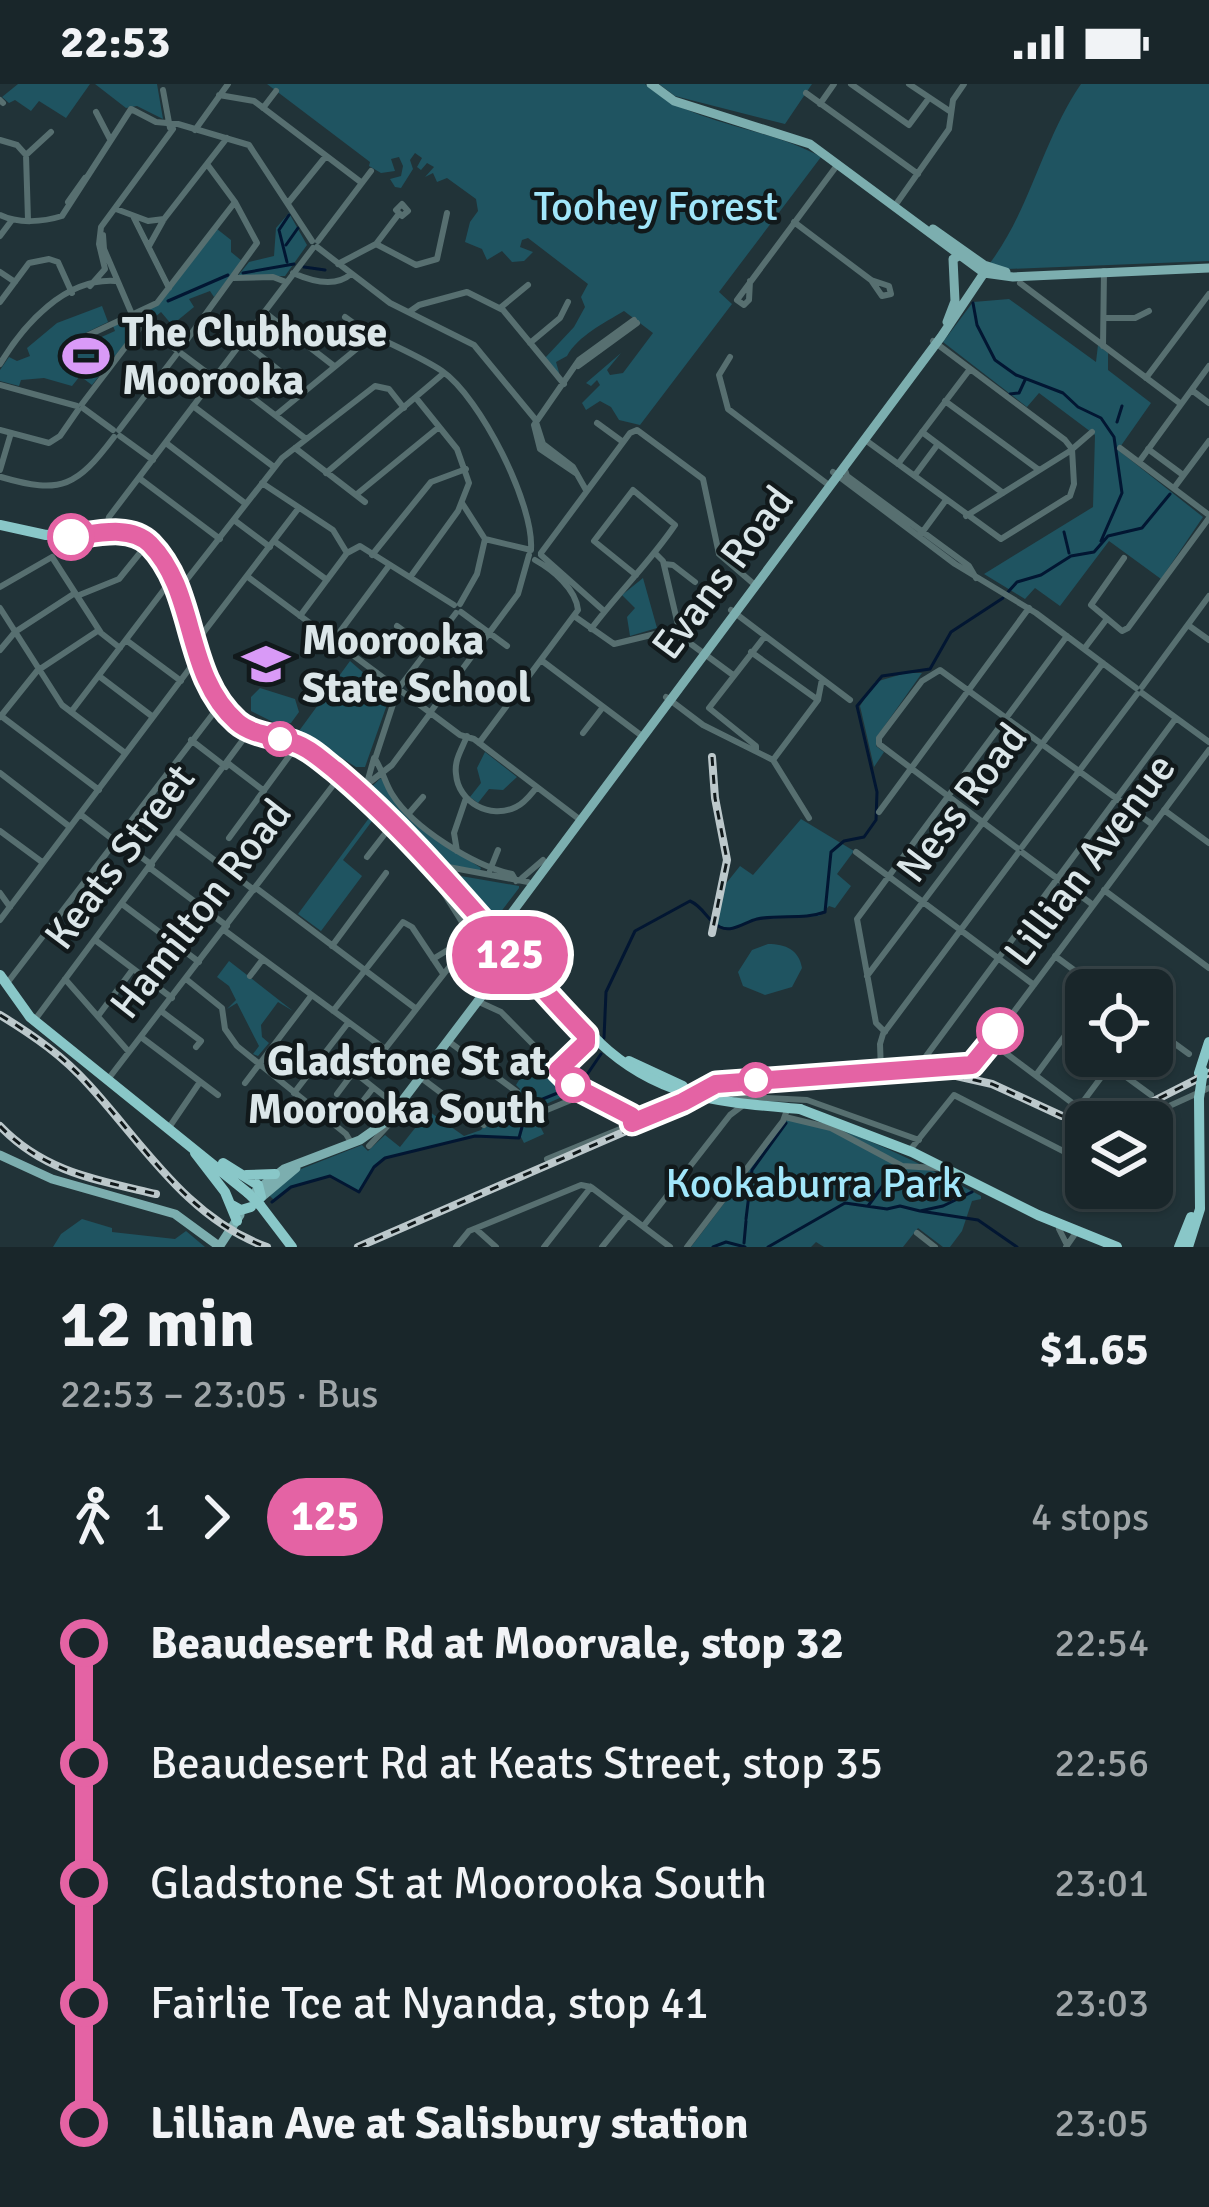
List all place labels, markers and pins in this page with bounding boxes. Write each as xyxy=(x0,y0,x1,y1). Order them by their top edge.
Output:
place label: The Clubhouse Moorooka xyxy=(122,307,387,406)
sports icon: The Clubhouse Moorooka xyxy=(61,331,111,381)
unlabelled marker xyxy=(49,515,93,559)
place label: Moorooka State School xyxy=(302,615,531,714)
school or university icon: Moorooka State School xyxy=(241,639,291,689)
unlabelled marker xyxy=(264,723,296,755)
unlabelled marker xyxy=(978,1009,1022,1053)
place label: Gladstone St at Moorooka South xyxy=(248,1036,546,1135)
unlabelled marker xyxy=(740,1064,772,1096)
marker: Gladstone St at Moorooka South xyxy=(557,1069,589,1101)

